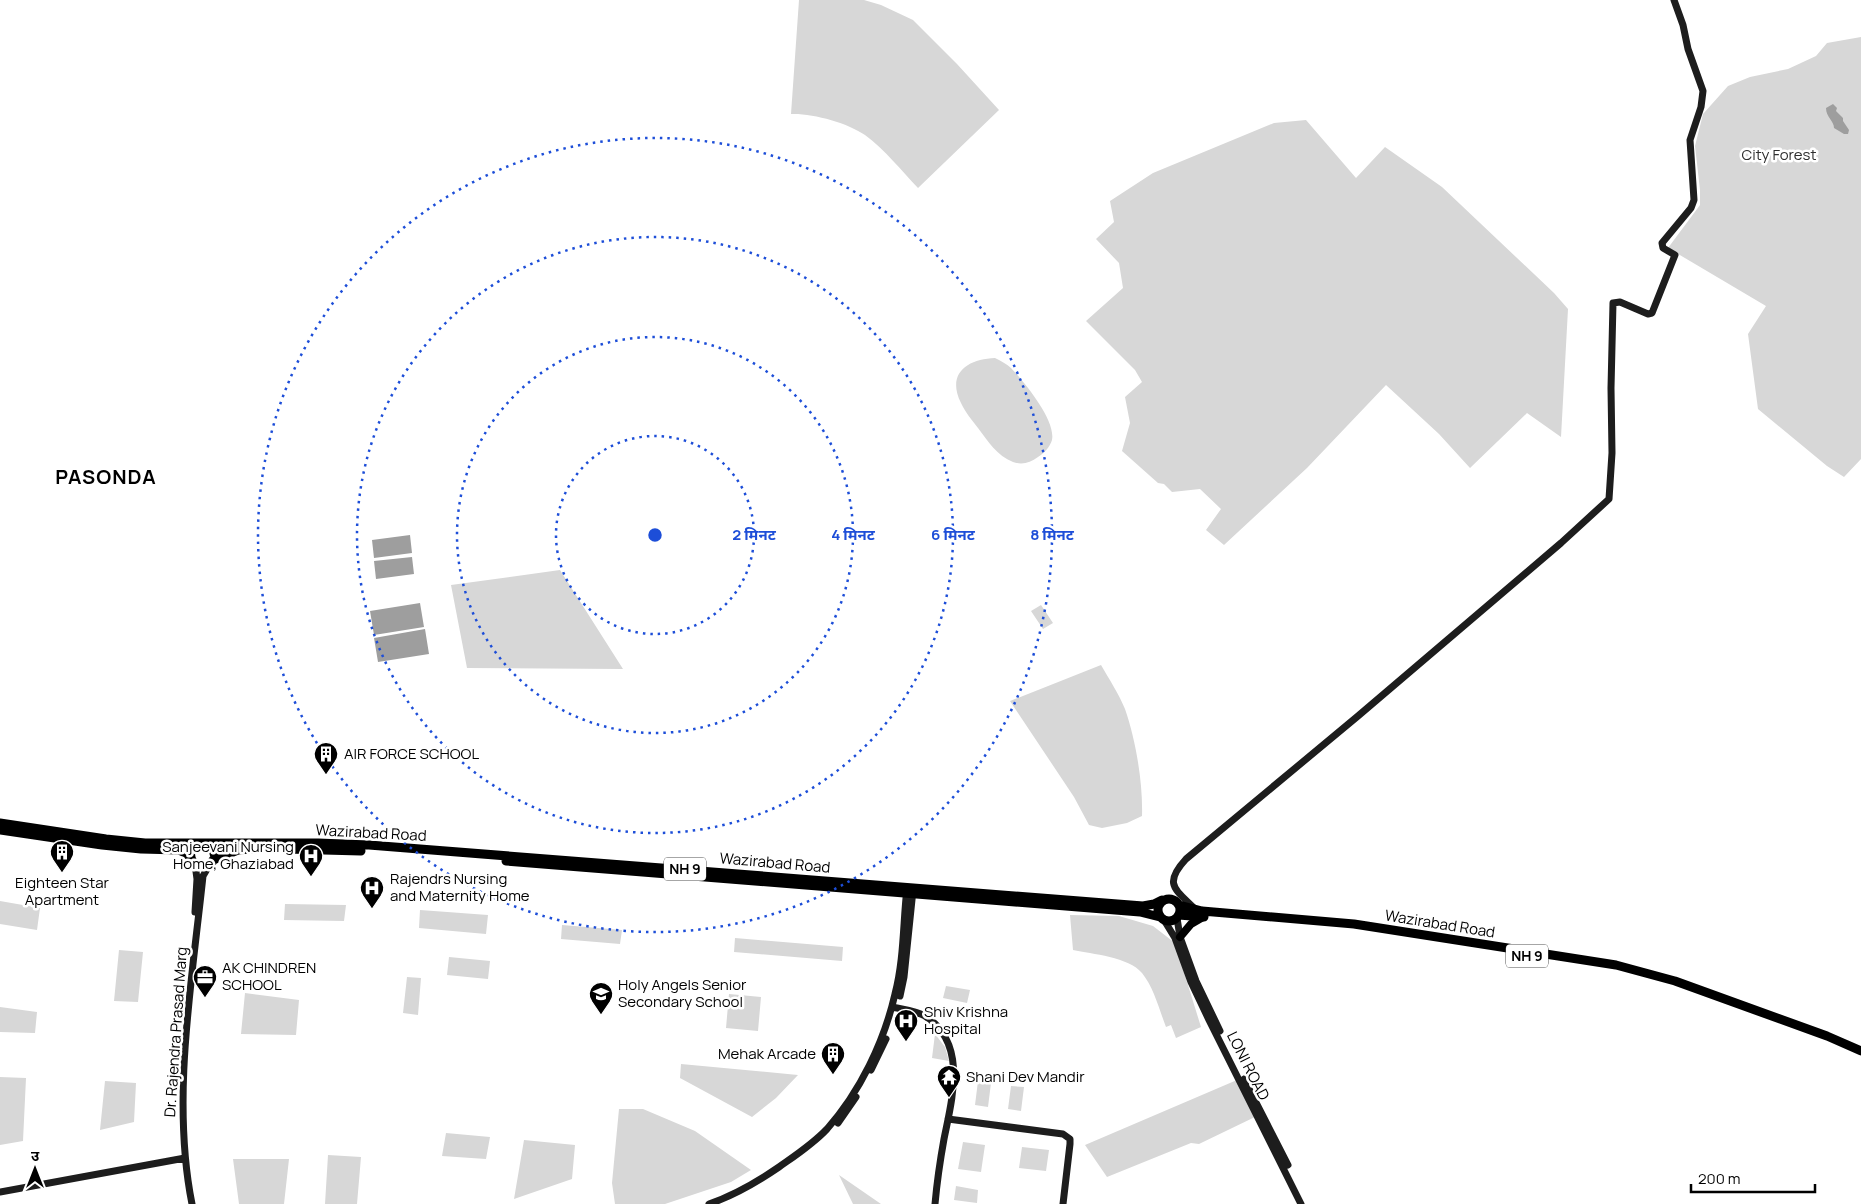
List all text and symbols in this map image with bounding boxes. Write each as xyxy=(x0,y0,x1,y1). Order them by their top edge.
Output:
park label: City Forest xyxy=(1741,144,1817,165)
district label: PASONDA xyxy=(55,463,157,490)
text: 2 मिनट xyxy=(732,524,777,545)
text: 4 मिनट xyxy=(831,524,876,545)
text: 6 मिनट xyxy=(931,524,976,545)
text: 8 मिनट xyxy=(1030,524,1075,545)
centre of rings xyxy=(646,526,664,544)
building icon: AIR FORCE SCHOOL xyxy=(313,741,339,775)
place label: AIR FORCE SCHOOL xyxy=(344,743,479,764)
street label: Wazirabad Road xyxy=(315,819,427,846)
place label: Sanjeevani Nursing Home, Ghaziabad xyxy=(162,836,294,874)
building icon: Eighteen Star Apartment xyxy=(49,839,75,873)
hospital icon: Sanjeevani Nursing Home, Ghaziabad xyxy=(298,843,324,877)
street label: Wazirabad Road xyxy=(719,847,831,878)
road number: NH 9 xyxy=(664,858,706,881)
place label: Rajendrs Nursing and Maternity Home xyxy=(390,868,530,906)
place label: Eighteen Star Apartment xyxy=(15,872,109,910)
hospital icon: Rajendrs Nursing and Maternity Home xyxy=(359,875,385,909)
street label: Wazirabad Road xyxy=(1384,904,1497,943)
road number: NH 9 xyxy=(1506,944,1548,968)
street label: Dr. Rajendra Prasad Marg xyxy=(159,946,192,1118)
place label: AK CHINDREN SCHOOL xyxy=(222,957,316,995)
office icon: AK CHINDREN SCHOOL xyxy=(192,964,218,998)
place label: Holy Angels Senior Secondary School xyxy=(618,974,747,1012)
school or university icon: Holy Angels Senior Secondary School xyxy=(588,981,614,1015)
place label: Shiv Krishna Hospital xyxy=(924,1001,1008,1039)
hospital icon: Shiv Krishna Hospital xyxy=(893,1008,919,1042)
street label: LONI ROAD xyxy=(1222,1028,1275,1104)
building icon: Mehak Arcade xyxy=(820,1041,846,1075)
place label: Mehak Arcade xyxy=(718,1043,816,1064)
temple icon: Shani Dev Mandir xyxy=(936,1064,962,1098)
place label: Shani Dev Mandir xyxy=(966,1066,1085,1087)
north arrow xyxy=(10,1144,60,1194)
text: उ xyxy=(31,1146,40,1165)
scale bar xyxy=(1691,1162,1815,1194)
text: 200 m xyxy=(1698,1168,1741,1189)

